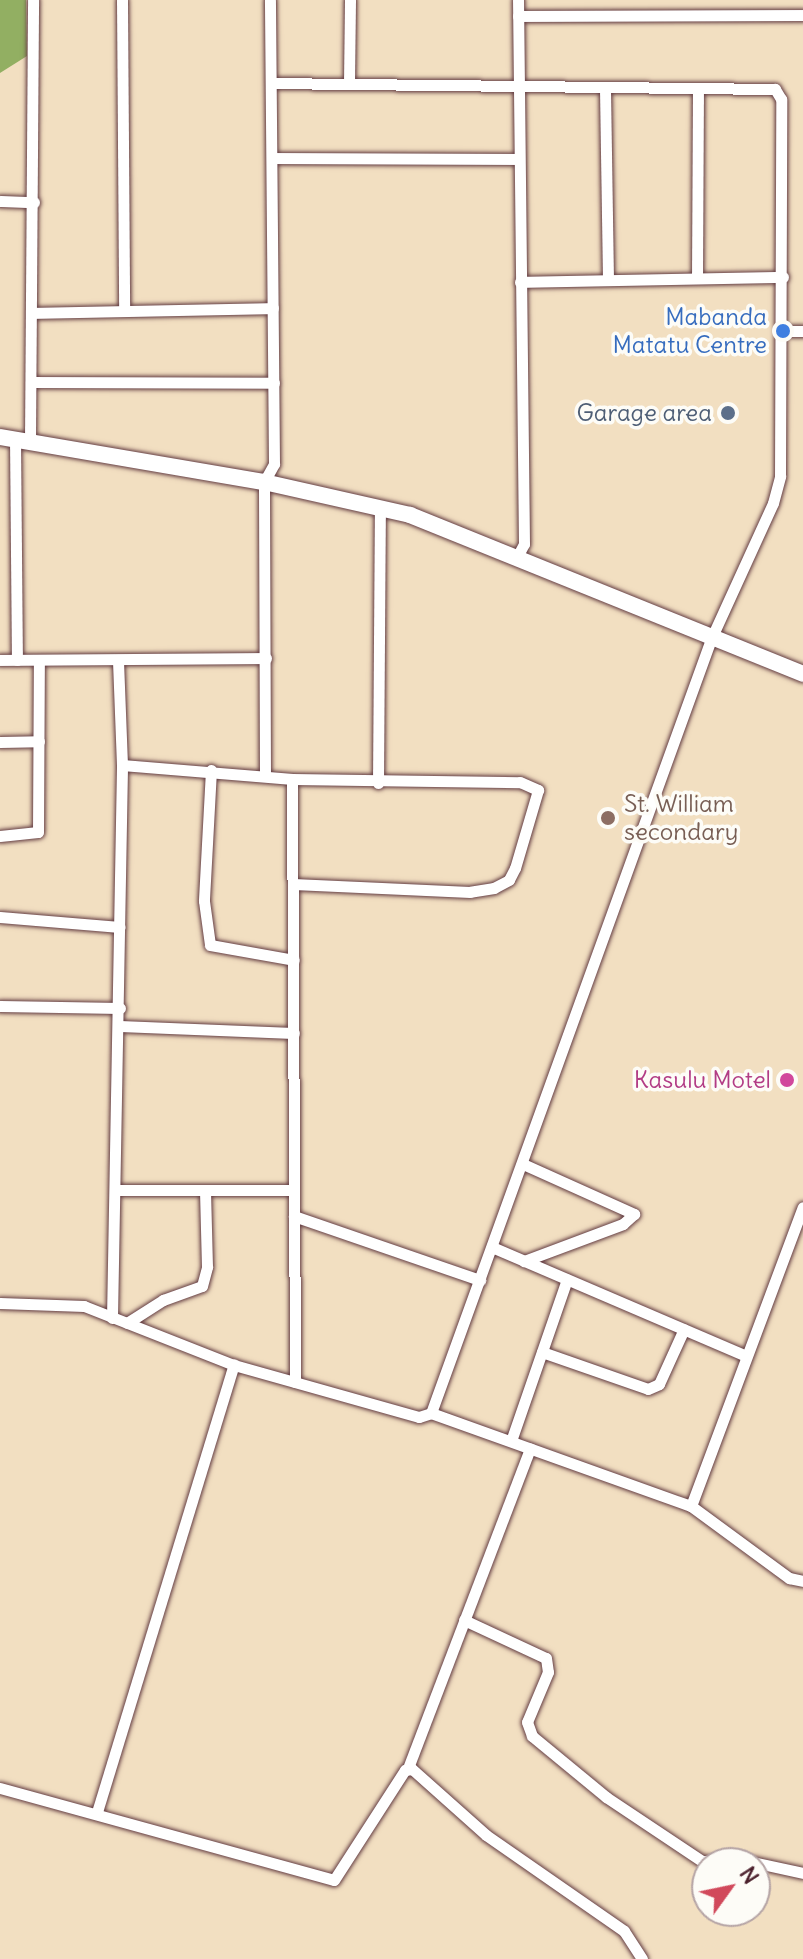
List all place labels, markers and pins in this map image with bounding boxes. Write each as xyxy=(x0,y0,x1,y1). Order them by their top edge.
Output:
place label: Mabanda Matatu Centre xyxy=(613,303,767,359)
marker: Mabanda Matatu Centre xyxy=(774,322,792,340)
place label: Garage area xyxy=(576,399,712,427)
marker: Garage area xyxy=(719,404,737,422)
place label: St. William secondary xyxy=(624,790,738,846)
marker: St. William secondary xyxy=(599,809,617,827)
place label: Kasulu Motel xyxy=(634,1066,771,1094)
marker: Kasulu Motel xyxy=(778,1071,796,1089)

